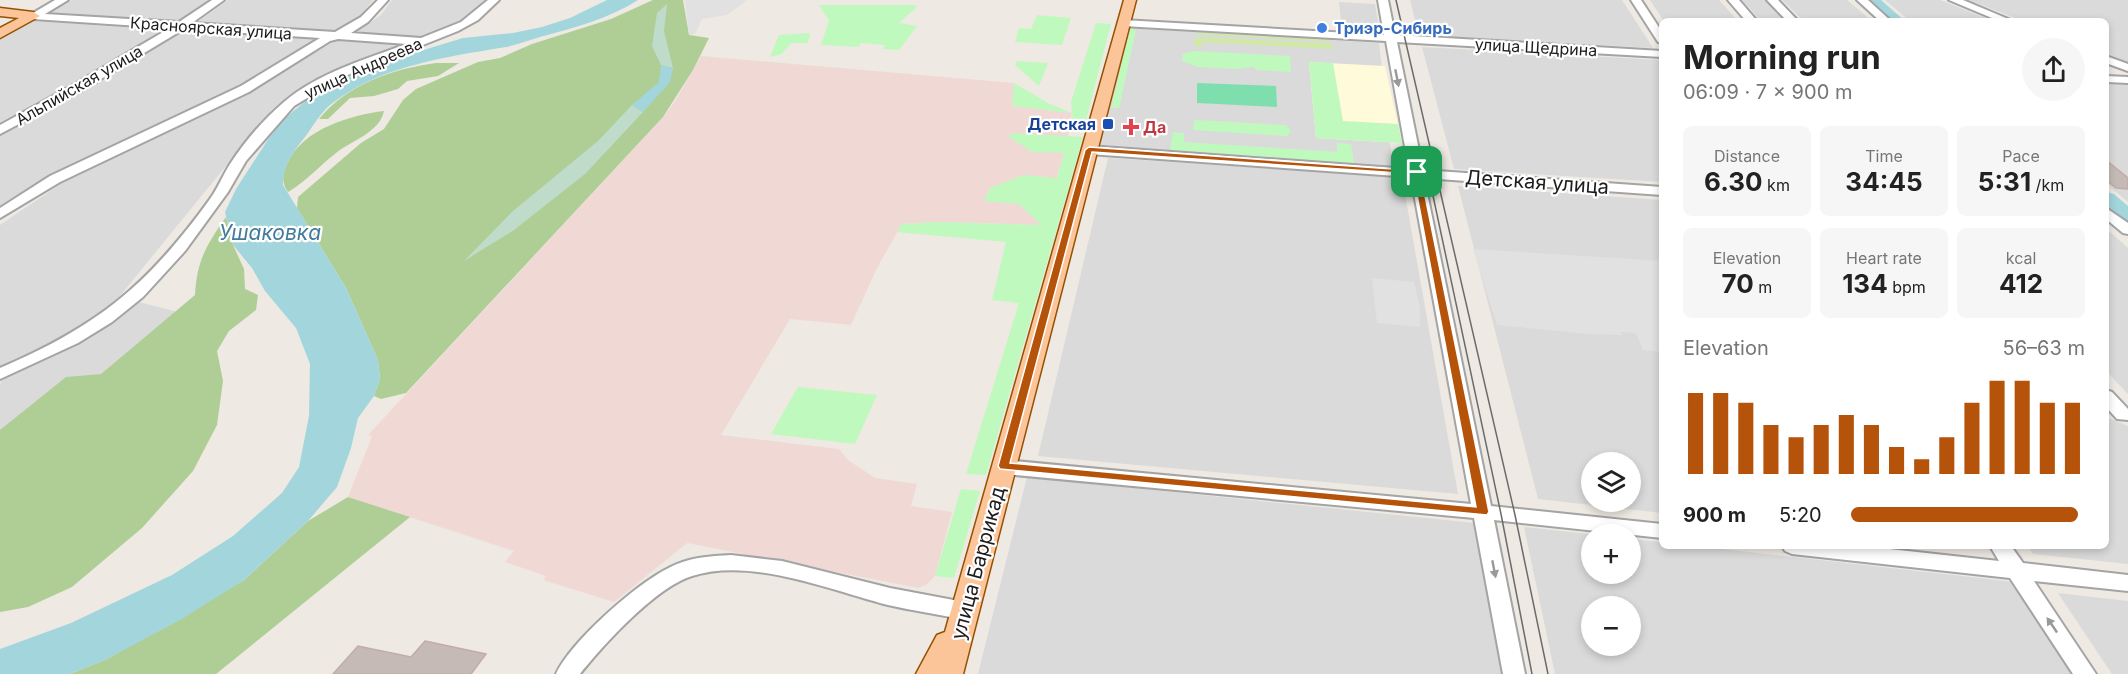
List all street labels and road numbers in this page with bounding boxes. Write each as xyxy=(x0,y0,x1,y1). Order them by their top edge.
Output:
street label: Красноярская улица xyxy=(129,12,293,44)
street label: улица Андреева xyxy=(301,33,425,103)
street label: улица Щедрина xyxy=(1474,34,1598,60)
street label: Альпийская улица xyxy=(12,41,146,129)
street label: Детская улица xyxy=(1464,165,1610,199)
street label: улица Баррикад xyxy=(946,484,1010,642)

